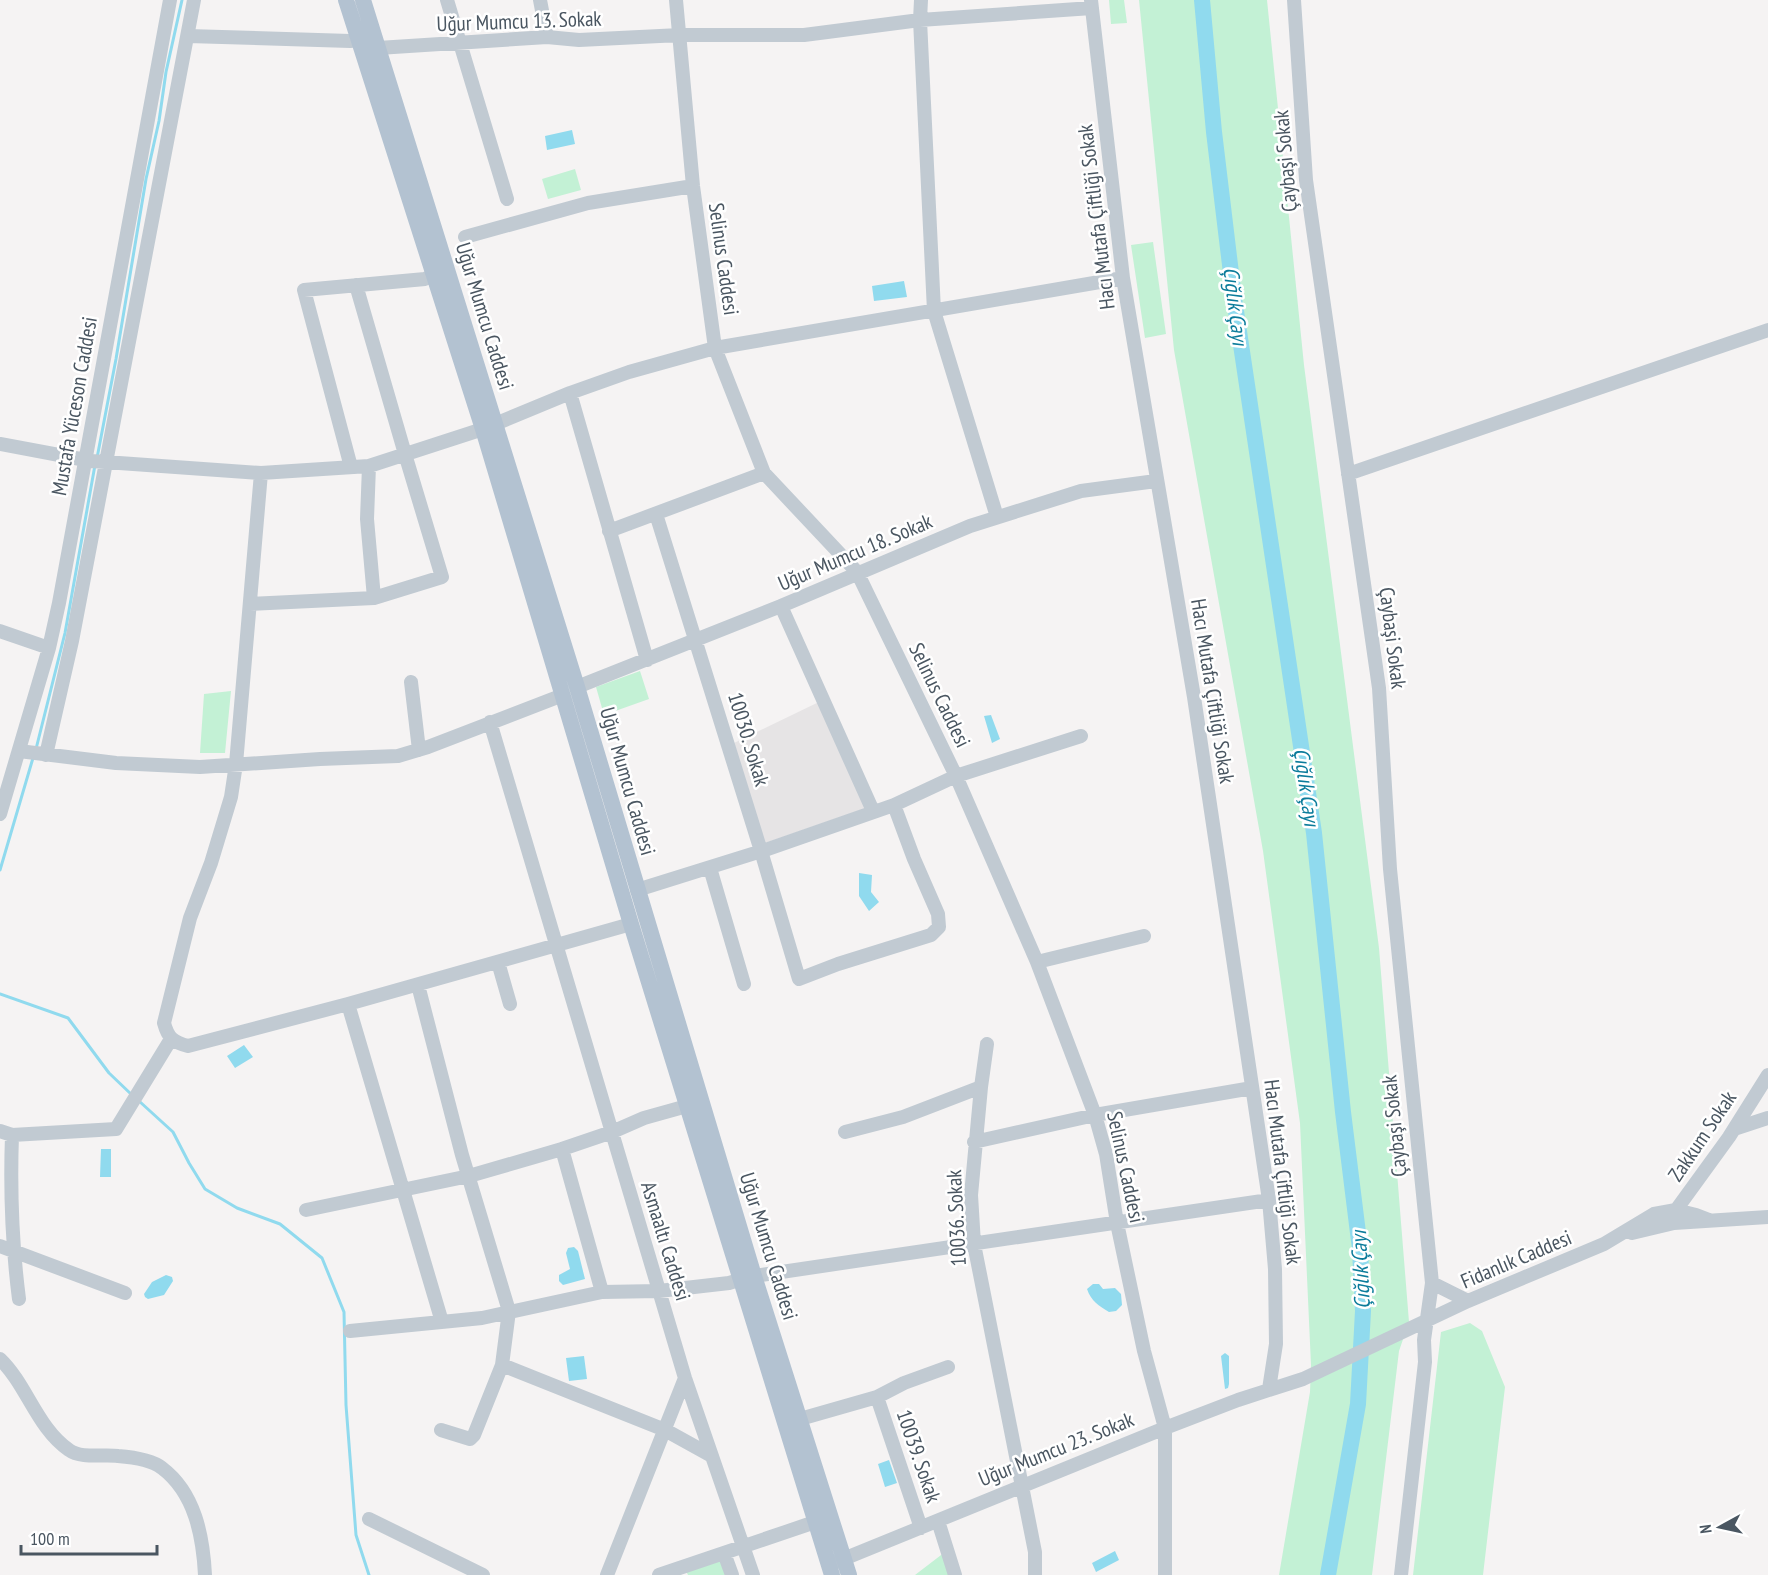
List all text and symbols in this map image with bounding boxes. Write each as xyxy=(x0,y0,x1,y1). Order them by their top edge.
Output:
street label: Uğur Mumcu 13. Sokak xyxy=(436,5,602,37)
street label: Çaybaşi Sokak xyxy=(1267,109,1303,213)
street label: Hacı Mutafa Çiftliği Sokak xyxy=(1071,123,1121,311)
street label: Selinus Caddesi xyxy=(703,201,745,317)
street label: Uğur Mumcu Caddesi xyxy=(450,239,520,393)
water label: Çığlık Çayı xyxy=(1217,265,1255,348)
street label: Mustafa Yüceson Caddesi xyxy=(45,315,103,497)
street label: Uğur Mumcu 18. Sokak xyxy=(774,507,936,597)
street label: Çaybaşi Sokak xyxy=(1373,586,1413,690)
street label: Hacı Mutafa Çiftliği Sokak xyxy=(1185,597,1241,785)
street label: Selinus Caddesi xyxy=(903,638,977,752)
street label: 10030. Sokak xyxy=(722,689,776,789)
street label: Uğur Mumcu Caddesi xyxy=(594,704,662,858)
water label: Çığlık Çayı xyxy=(1288,746,1327,829)
street label: Çaybaşi Sokak xyxy=(1375,1074,1413,1178)
street label: Hacı Mutafa Çiftliği Sokak xyxy=(1258,1078,1308,1266)
street label: Zakkum Sokak xyxy=(1662,1086,1742,1186)
street label: Selinus Caddesi xyxy=(1101,1109,1151,1225)
street label: Uğur Mumcu Caddesi xyxy=(734,1169,804,1323)
street label: 10036. Sokak xyxy=(940,1169,972,1267)
street label: Asmaaltı Caddesi xyxy=(635,1178,697,1304)
street label: Fidanlık Caddesi xyxy=(1457,1224,1575,1294)
water label: Çığlık Çayı xyxy=(1344,1229,1376,1310)
street label: 10039. Sokak xyxy=(890,1406,948,1506)
street label: Uğur Mumcu 23. Sokak xyxy=(974,1406,1138,1492)
north arrow xyxy=(1690,1497,1750,1557)
scale bar xyxy=(21,1518,158,1556)
text: N xyxy=(1695,1523,1716,1535)
text: 100 m xyxy=(30,1527,70,1550)

